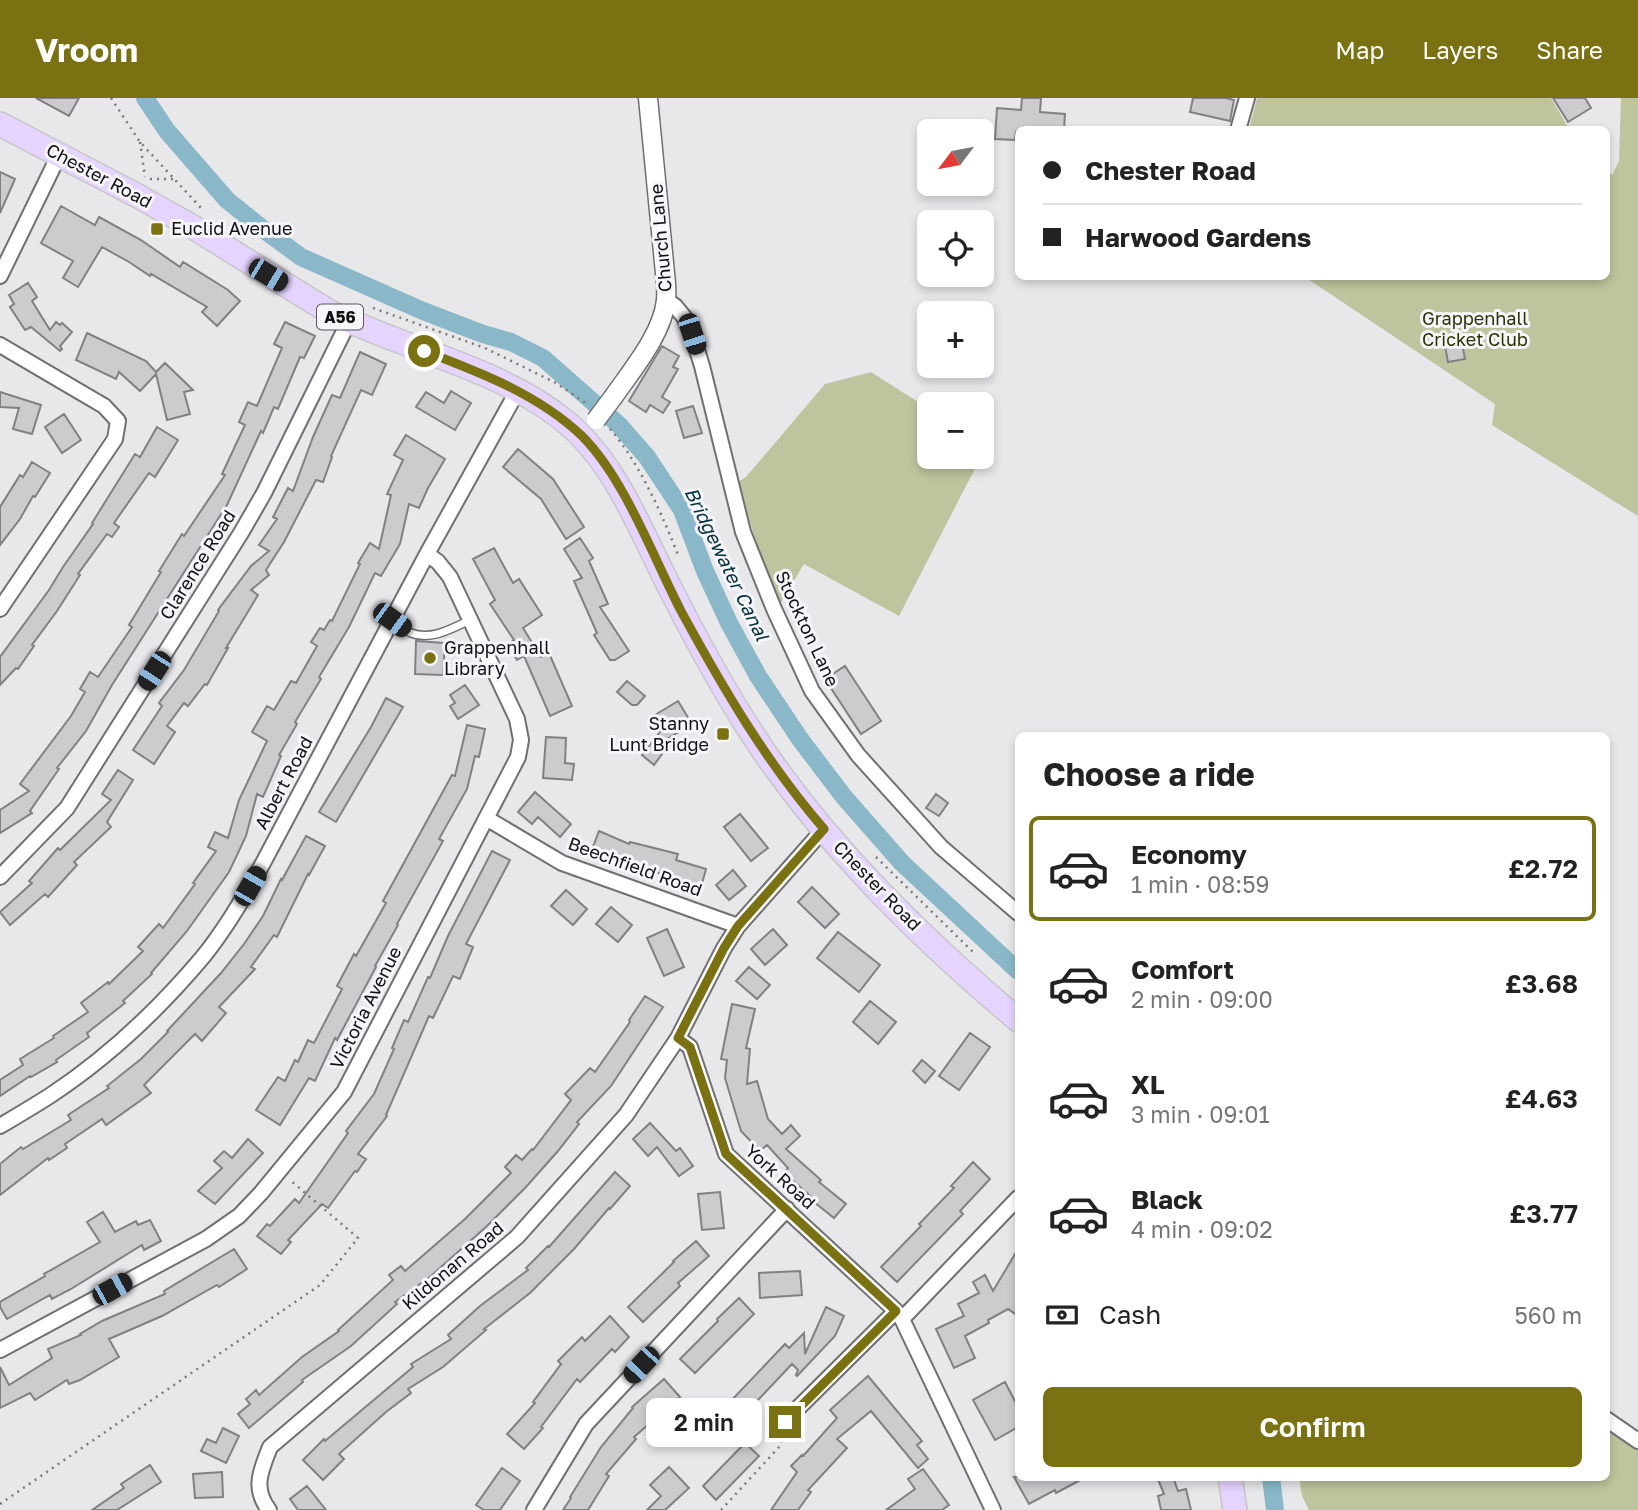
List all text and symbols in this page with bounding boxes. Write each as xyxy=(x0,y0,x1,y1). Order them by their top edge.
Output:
text: Vroom xyxy=(35,30,138,69)
text: Map xyxy=(1335,35,1384,64)
text: Layers xyxy=(1422,35,1498,64)
text: Share xyxy=(1536,35,1603,64)
north arrow xyxy=(917,119,994,196)
map controls xyxy=(917,119,994,469)
street label: Chester Road xyxy=(43,138,156,212)
text: Chester Road xyxy=(1085,155,1256,186)
street label: Church Lane xyxy=(644,183,676,293)
button: locate xyxy=(917,210,994,287)
place label: Euclid Avenue xyxy=(171,217,292,239)
marker: Euclid Avenue xyxy=(149,221,165,237)
text: Harwood Gardens xyxy=(1085,222,1311,253)
car xyxy=(245,255,292,295)
button: + xyxy=(917,301,994,378)
road number: A56 xyxy=(317,304,363,330)
park label: Grappenhall Cricket Club xyxy=(1422,307,1528,350)
car xyxy=(676,311,709,357)
route start xyxy=(408,335,440,367)
button: − xyxy=(917,392,994,469)
water label: Bridgewater Canal xyxy=(680,483,775,645)
street label: Clarence Road xyxy=(155,505,240,623)
street label: Stockton Lane xyxy=(771,567,844,690)
car xyxy=(369,599,416,641)
place label: Grappenhall Library xyxy=(444,636,550,679)
car xyxy=(134,648,175,694)
marker: Grappenhall Library xyxy=(422,650,438,666)
place label: Stanny Lunt Bridge xyxy=(609,712,709,755)
marker: Stanny Lunt Bridge xyxy=(715,726,731,742)
street label: Albert Road xyxy=(249,732,317,833)
text: Choose a ride xyxy=(1043,755,1255,793)
street label: Beechfield Road xyxy=(565,832,705,900)
street label: Chester Road xyxy=(829,836,926,935)
icon: car xyxy=(1047,837,1110,900)
text: Economy xyxy=(1131,839,1247,870)
text: £2.72 xyxy=(1508,853,1578,884)
car xyxy=(231,863,270,909)
text: 1 min · 08:59 xyxy=(1131,870,1269,898)
street label: Victoria Avenue xyxy=(325,943,405,1073)
icon: car xyxy=(1047,952,1110,1015)
text: Comfort xyxy=(1131,954,1234,985)
text: £3.68 xyxy=(1505,968,1578,999)
text: 2 min · 09:00 xyxy=(1131,985,1273,1013)
icon: car xyxy=(1047,1067,1110,1130)
text: XL xyxy=(1131,1069,1165,1100)
text: £4.63 xyxy=(1505,1083,1578,1114)
text: 3 min · 09:01 xyxy=(1131,1100,1270,1128)
street label: York Road xyxy=(741,1139,820,1213)
icon: car xyxy=(1047,1182,1110,1245)
text: Black xyxy=(1131,1184,1203,1215)
text: £3.77 xyxy=(1509,1198,1578,1229)
text: 4 min · 09:02 xyxy=(1131,1215,1273,1243)
street label: Kildonan Road xyxy=(397,1216,508,1314)
car xyxy=(89,1270,136,1308)
icon: cash xyxy=(1043,1296,1081,1334)
text: Cash xyxy=(1099,1299,1161,1330)
text: 560 m xyxy=(1514,1301,1582,1329)
car xyxy=(619,1342,664,1388)
button: Confirm xyxy=(1043,1387,1582,1467)
callout: 2 min xyxy=(645,1398,760,1446)
route end xyxy=(769,1406,801,1438)
text: 2 min xyxy=(674,1408,734,1436)

